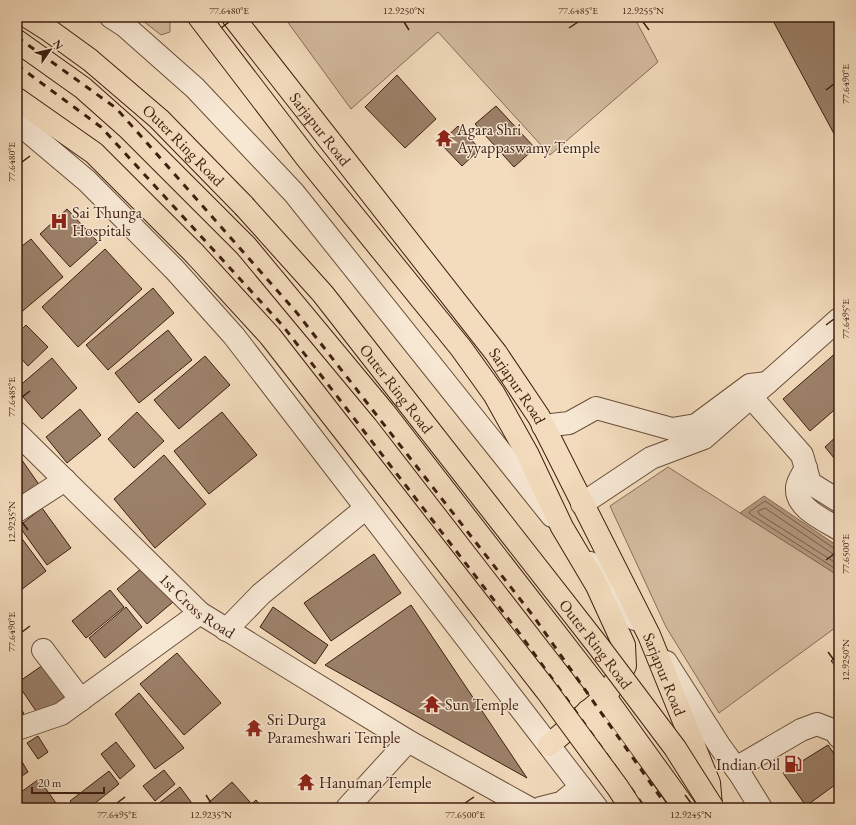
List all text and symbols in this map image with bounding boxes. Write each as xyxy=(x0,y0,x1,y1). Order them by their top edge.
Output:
text: 77.6480°E xyxy=(209,4,249,17)
text: 12.9250°N xyxy=(383,4,425,17)
text: 77.6485°E xyxy=(558,4,598,17)
text: 12.9255°N xyxy=(622,4,664,17)
north arrow xyxy=(30,30,70,70)
text: N xyxy=(50,37,67,52)
text: 77.6490°E xyxy=(839,64,852,104)
street label: Sarjapur Road xyxy=(285,88,356,171)
street label: Outer Ring Road xyxy=(138,100,229,192)
place label: Agara Shri Ayyappaswamy Temple xyxy=(456,119,600,158)
temple icon: Agara Shri Ayyappaswamy Temple xyxy=(434,128,454,148)
text: 77.6480°E xyxy=(5,142,18,182)
place label: Sai Thunga Hospitals xyxy=(72,202,143,241)
hospital icon: Sai Thunga Hospitals xyxy=(49,211,69,231)
text: 77.6495°E xyxy=(839,299,852,339)
street label: Outer Ring Road xyxy=(355,340,438,438)
street label: Sarjapur Road xyxy=(484,343,551,428)
text: 77.6485°E xyxy=(5,377,18,417)
text: 12.9235°N xyxy=(5,501,18,543)
text: 77.6500°E xyxy=(839,534,852,574)
street label: 1st Cross Road xyxy=(154,569,240,644)
street label: Outer Ring Road xyxy=(554,595,637,694)
text: 77.6490°E xyxy=(5,612,18,652)
street label: Sarjapur Road xyxy=(638,629,691,720)
text: 12.9250°N xyxy=(839,639,852,681)
temple icon: Sun Temple xyxy=(422,694,442,714)
place label: Sun Temple xyxy=(445,694,518,715)
place label: Sri Durga Parameshwari Temple xyxy=(267,709,400,748)
temple icon: Sri Durga Parameshwari Temple xyxy=(244,718,264,738)
place label: Indian Oil xyxy=(716,754,780,775)
fuel station icon: Indian Oil xyxy=(783,754,803,774)
scale bar xyxy=(32,769,104,795)
temple icon: Hanuman Temple xyxy=(296,772,316,792)
place label: Hanuman Temple xyxy=(319,772,432,793)
text: 20 m xyxy=(38,775,62,791)
text: 77.6495°E xyxy=(97,808,137,821)
text: 12.9235°N xyxy=(190,808,232,821)
text: 77.6500°E xyxy=(445,808,485,821)
text: 12.9245°N xyxy=(670,808,712,821)

